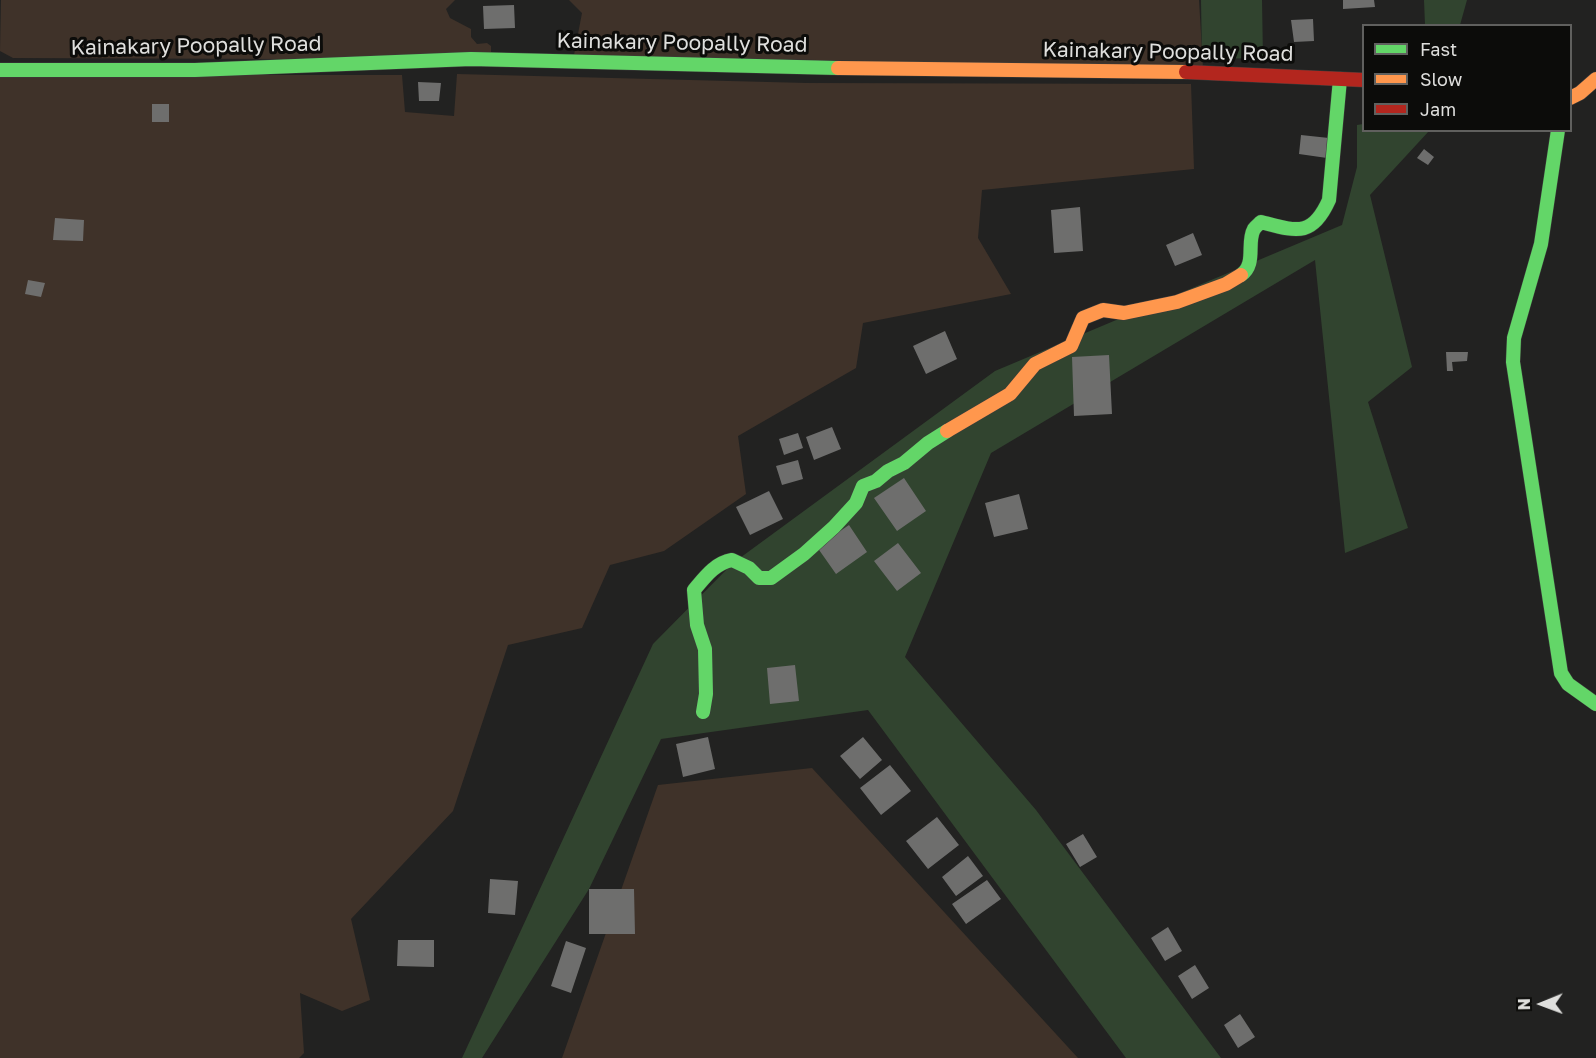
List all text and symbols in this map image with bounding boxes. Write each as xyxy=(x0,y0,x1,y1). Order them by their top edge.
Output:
legend xyxy=(1362,24,1572,132)
street label: Kainakary Poopally Road xyxy=(556,28,808,58)
street label: Kainakary Poopally Road xyxy=(70,31,322,61)
street label: Kainakary Poopally Road xyxy=(1042,37,1294,67)
text: Fast xyxy=(1420,38,1457,60)
text: Slow xyxy=(1420,68,1462,90)
text: Jam xyxy=(1420,98,1456,120)
north arrow xyxy=(1512,974,1572,1034)
text: N xyxy=(1514,998,1534,1011)

